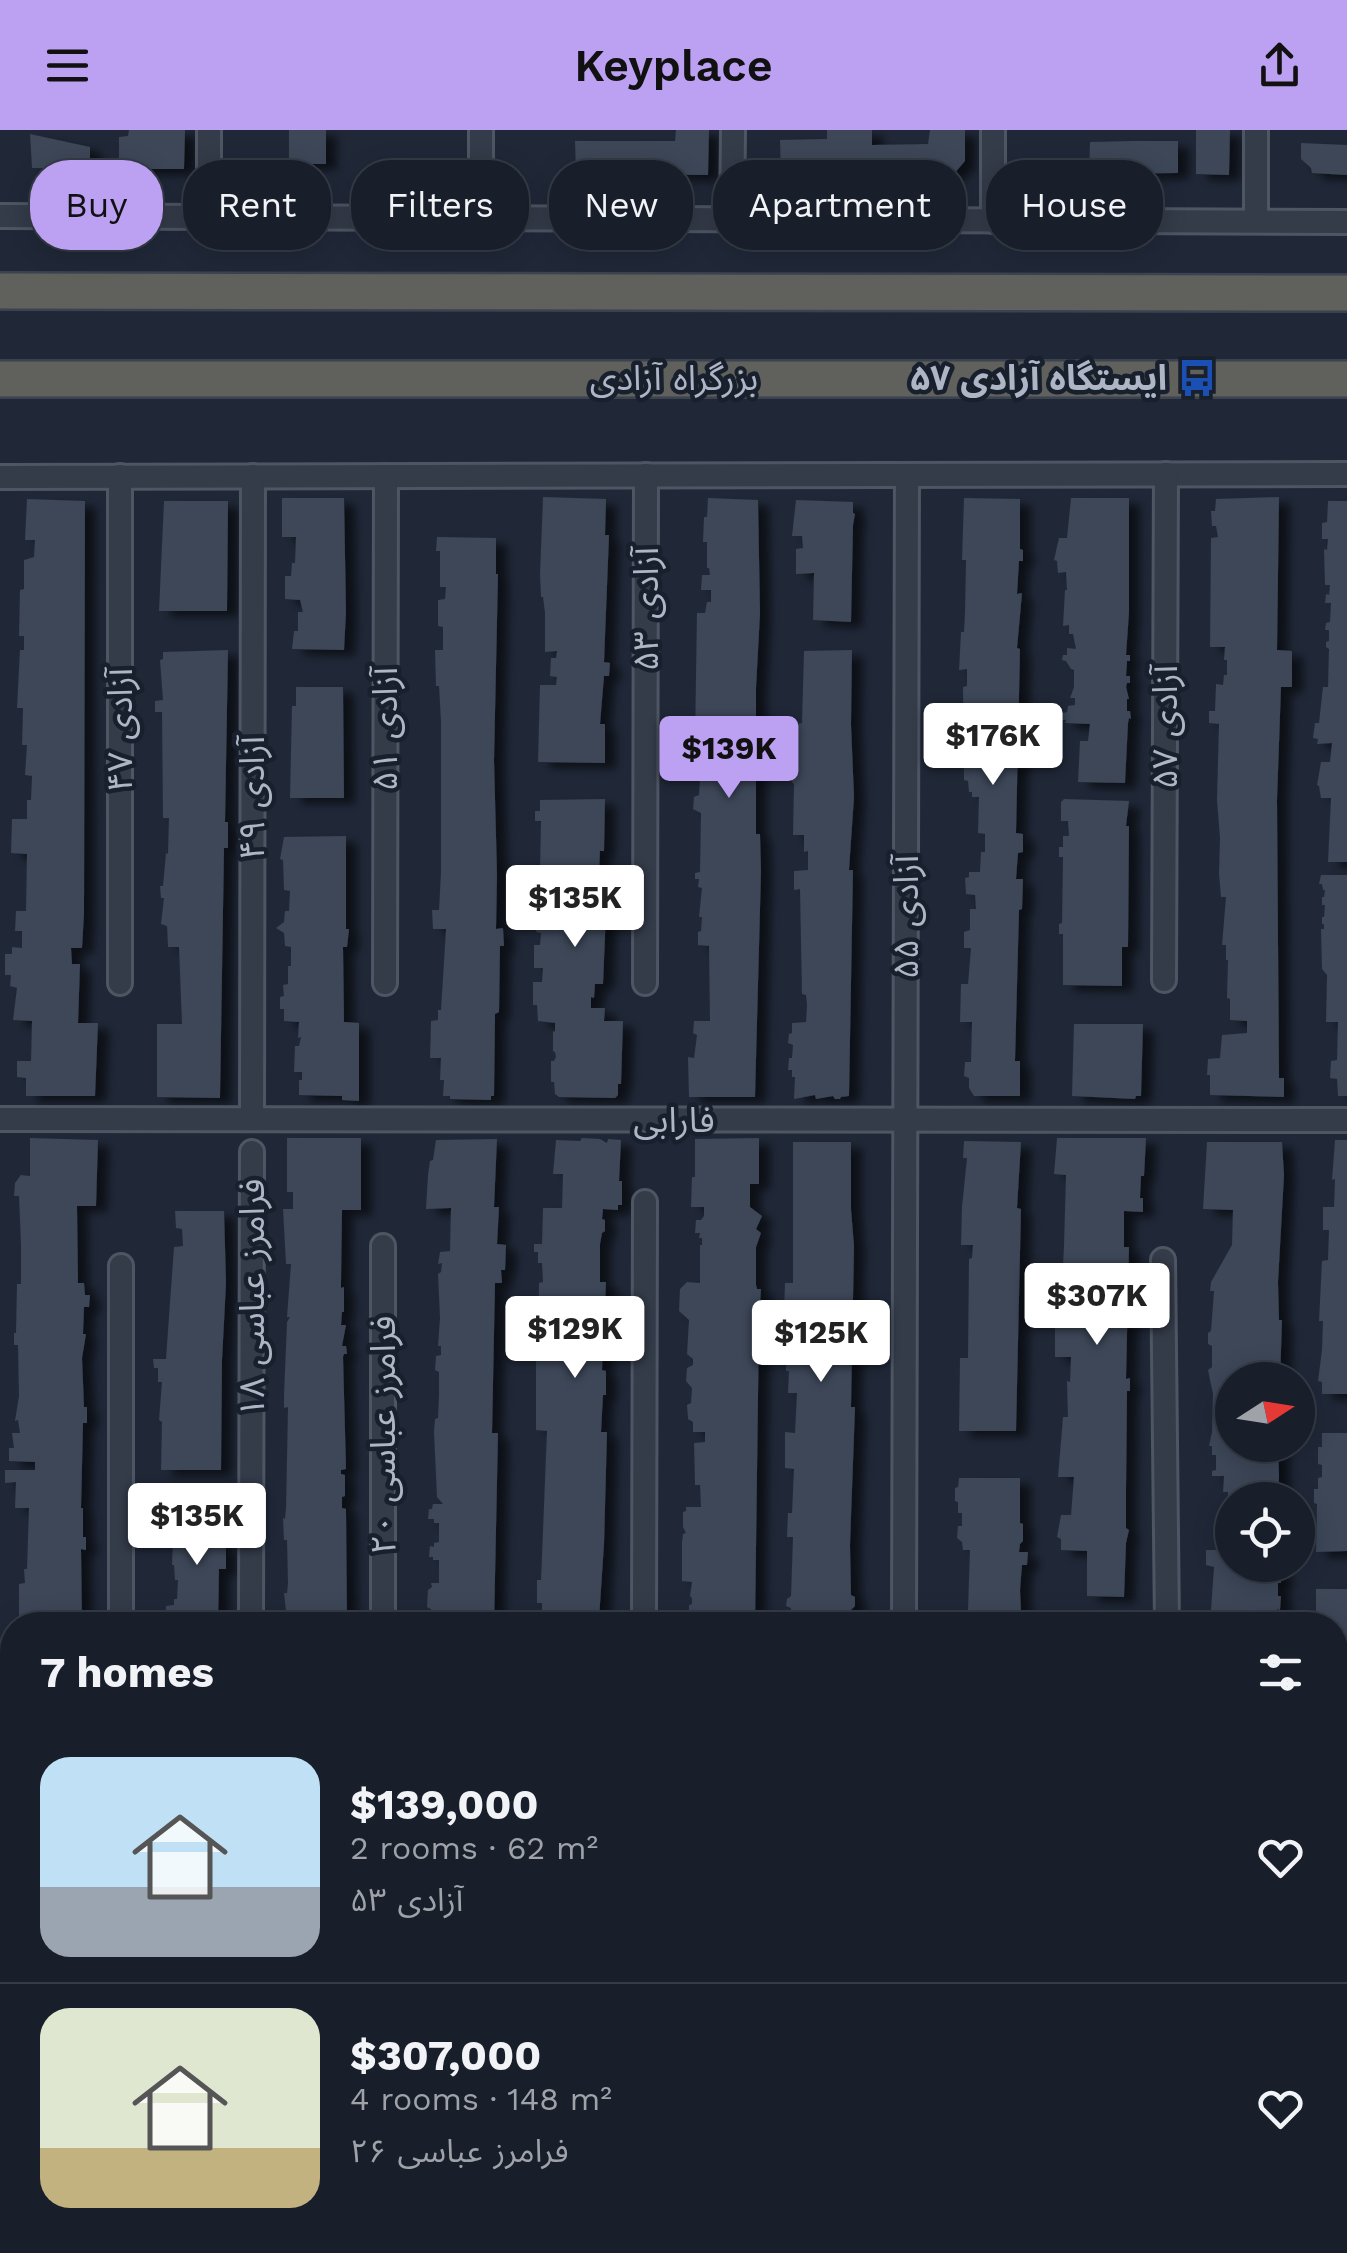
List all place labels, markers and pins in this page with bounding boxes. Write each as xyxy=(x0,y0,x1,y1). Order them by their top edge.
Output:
place label: ایستگاه آزادی ۵۷ xyxy=(910,357,1167,399)
bus stop icon: ایستگاه آزادی ۵۷ xyxy=(1176,357,1218,399)
pin: $176K xyxy=(923,703,1063,788)
pin: $139K xyxy=(659,716,799,801)
pin: $135K xyxy=(505,865,645,950)
pin: $307K xyxy=(1027,1263,1167,1348)
pin: $129K xyxy=(505,1296,645,1381)
pin: $125K xyxy=(751,1300,891,1385)
pin: $135K xyxy=(127,1483,267,1568)

